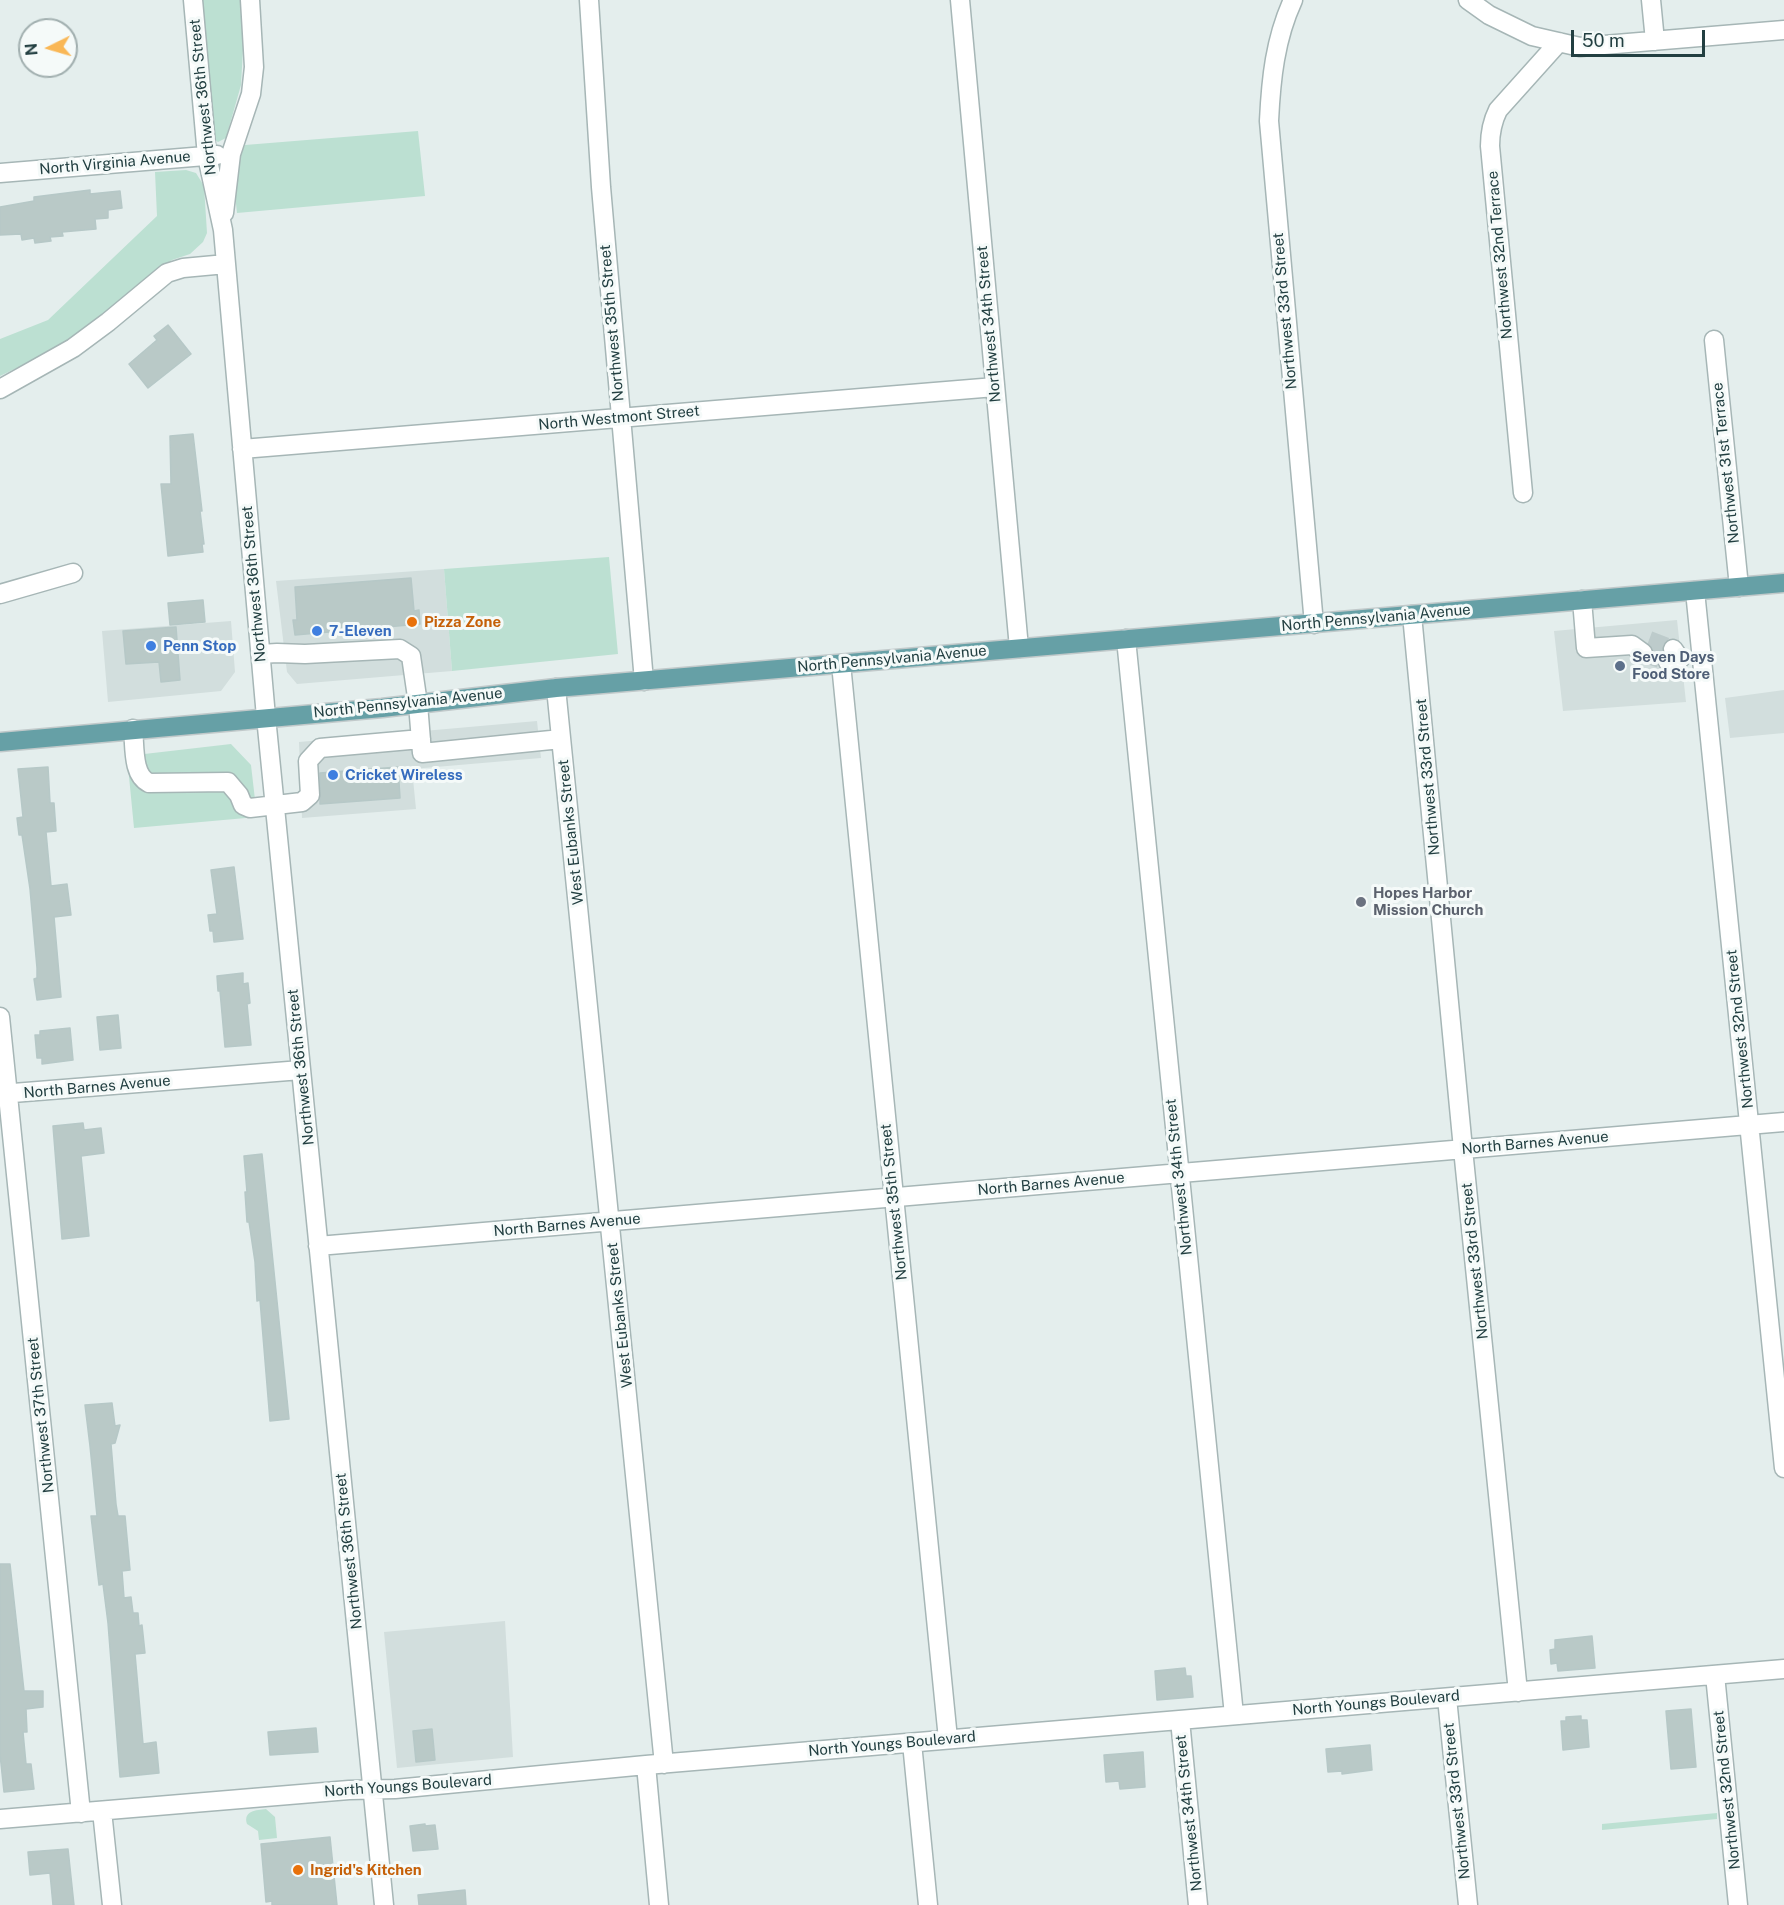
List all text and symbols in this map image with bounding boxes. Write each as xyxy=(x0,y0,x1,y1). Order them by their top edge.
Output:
north arrow xyxy=(18,18,78,78)
street label: Northwest 36th Street xyxy=(186,18,220,176)
scale bar xyxy=(1574,18,1708,56)
text: 50 m xyxy=(1582,30,1625,51)
text: N xyxy=(22,42,42,57)
street label: North Virginia Avenue xyxy=(39,147,191,179)
street label: Northwest 32nd Terrace xyxy=(1484,170,1516,340)
street label: Northwest 33rd Street xyxy=(1269,232,1301,390)
street label: Northwest 35th Street xyxy=(596,244,628,402)
street label: Northwest 34th Street xyxy=(973,245,1005,403)
street label: Northwest 31st Terrace xyxy=(1709,382,1743,544)
street label: North Westmont Street xyxy=(538,402,700,434)
street label: Northwest 36th Street xyxy=(238,505,270,663)
street label: North Pennsylvania Avenue xyxy=(1281,601,1471,635)
place label: Pizza Zone xyxy=(424,613,501,631)
marker: Pizza Zone xyxy=(405,615,419,629)
place label: 7-Eleven xyxy=(329,622,392,640)
marker: 7-Eleven xyxy=(310,624,324,638)
place label: Penn Stop xyxy=(163,637,236,655)
marker: Penn Stop xyxy=(144,639,158,653)
street label: North Pennsylvania Avenue xyxy=(797,642,987,676)
place label: Seven Days Food Store xyxy=(1632,648,1714,683)
marker: Seven Days Food Store xyxy=(1613,659,1627,673)
street label: North Pennsylvania Avenue xyxy=(313,684,503,722)
street label: Northwest 33rd Street xyxy=(1412,698,1444,856)
street label: West Eubanks Street xyxy=(554,758,588,906)
place label: Cricket Wireless xyxy=(345,766,463,784)
marker: Cricket Wireless xyxy=(326,768,340,782)
place label: Hopes Harbor Mission Church xyxy=(1373,884,1483,919)
marker: Hopes Harbor Mission Church xyxy=(1354,895,1368,909)
street label: Northwest 32nd Street xyxy=(1723,949,1757,1109)
street label: Northwest 36th Street xyxy=(284,988,318,1146)
street label: North Barnes Avenue xyxy=(23,1072,171,1102)
street label: Northwest 34th Street xyxy=(1162,1098,1196,1256)
street label: Northwest 35th Street xyxy=(877,1123,911,1281)
street label: North Barnes Avenue xyxy=(1461,1128,1609,1158)
street label: North Barnes Avenue xyxy=(977,1169,1125,1199)
street label: Northwest 33rd Street xyxy=(1458,1182,1492,1340)
street label: North Barnes Avenue xyxy=(493,1210,641,1240)
street label: West Eubanks Street xyxy=(603,1241,637,1389)
street label: Northwest 37th Street xyxy=(24,1336,58,1494)
street label: Northwest 36th Street xyxy=(332,1472,366,1630)
street label: North Youngs Boulevard xyxy=(1291,1687,1461,1719)
street label: Northwest 32nd Street xyxy=(1710,1710,1744,1870)
street label: Northwest 33rd Street xyxy=(1440,1722,1474,1880)
street label: North Youngs Boulevard xyxy=(807,1728,977,1760)
street label: Northwest 34th Street xyxy=(1172,1734,1206,1892)
street label: North Youngs Boulevard xyxy=(324,1771,492,1801)
place label: Ingrid's Kitchen xyxy=(310,1861,422,1879)
marker: Ingrid's Kitchen xyxy=(291,1863,305,1877)

